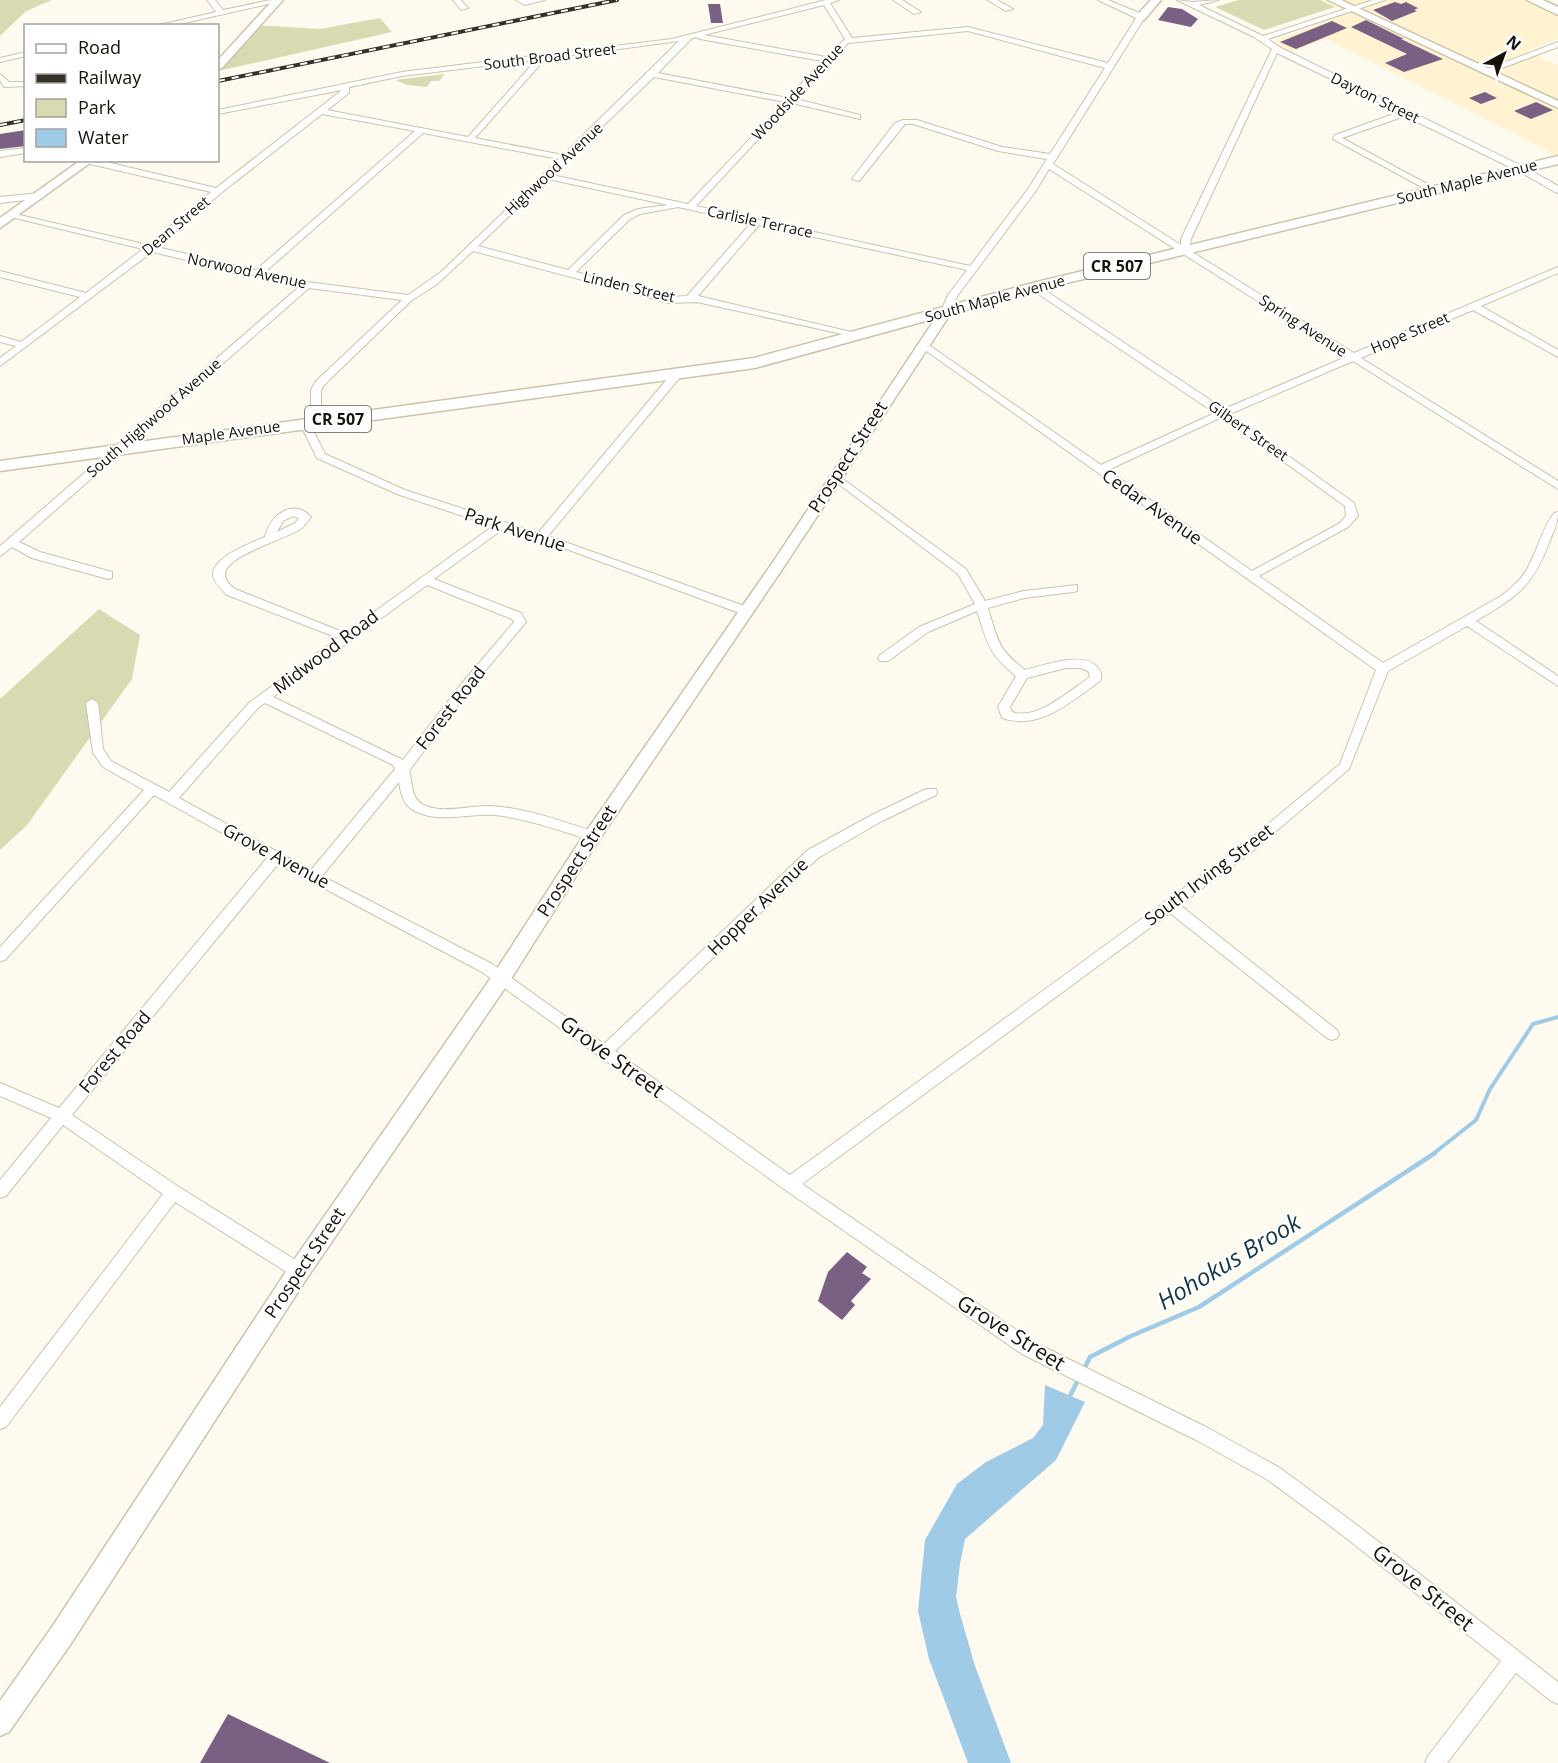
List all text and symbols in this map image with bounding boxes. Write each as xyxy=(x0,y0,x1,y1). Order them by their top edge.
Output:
legend xyxy=(24,24,219,162)
north arrow xyxy=(1474,24,1534,84)
text: N xyxy=(1502,30,1526,55)
text: Road xyxy=(78,35,121,59)
street label: South Broad Street xyxy=(483,38,617,74)
street label: Woodside Avenue xyxy=(747,39,847,144)
text: Railway xyxy=(78,65,142,89)
street label: Dayton Street xyxy=(1328,67,1423,127)
text: Park xyxy=(78,95,116,119)
street label: Highwood Avenue xyxy=(500,118,607,219)
text: Water xyxy=(78,125,129,149)
street label: South Maple Avenue xyxy=(1394,154,1539,208)
street label: Dean Street xyxy=(137,191,213,259)
street label: Carlisle Terrace xyxy=(705,200,815,242)
street label: Norwood Avenue xyxy=(186,248,309,292)
road number: CR 507 xyxy=(1084,253,1150,279)
street label: Linden Street xyxy=(581,266,677,306)
street label: South Maple Avenue xyxy=(922,270,1067,326)
street label: Spring Avenue xyxy=(1256,289,1351,361)
street label: Hope Street xyxy=(1367,307,1452,358)
street label: South Highwood Avenue xyxy=(82,353,225,481)
street label: Gilbert Street xyxy=(1205,395,1293,465)
street label: Prospect Street xyxy=(802,396,892,517)
road number: CR 507 xyxy=(305,406,371,432)
street label: Maple Avenue xyxy=(180,415,281,449)
street label: Cedar Avenue xyxy=(1098,463,1207,550)
street label: Park Avenue xyxy=(462,501,569,557)
street label: Midwood Road xyxy=(268,604,383,699)
street label: Forest Road xyxy=(410,661,491,754)
street label: Prospect Street xyxy=(531,800,621,921)
street label: Grove Avenue xyxy=(219,817,334,893)
street label: South Irving Street xyxy=(1139,818,1278,931)
street label: Hopper Avenue xyxy=(702,852,813,960)
street label: Forest Road xyxy=(73,1005,156,1097)
street label: Grove Street xyxy=(555,1009,671,1104)
street label: Prospect Street xyxy=(258,1202,350,1323)
water label: Hohokus Brook xyxy=(1150,1204,1307,1317)
street label: Grove Street xyxy=(952,1288,1071,1377)
street label: Grove Street xyxy=(1367,1538,1480,1637)

